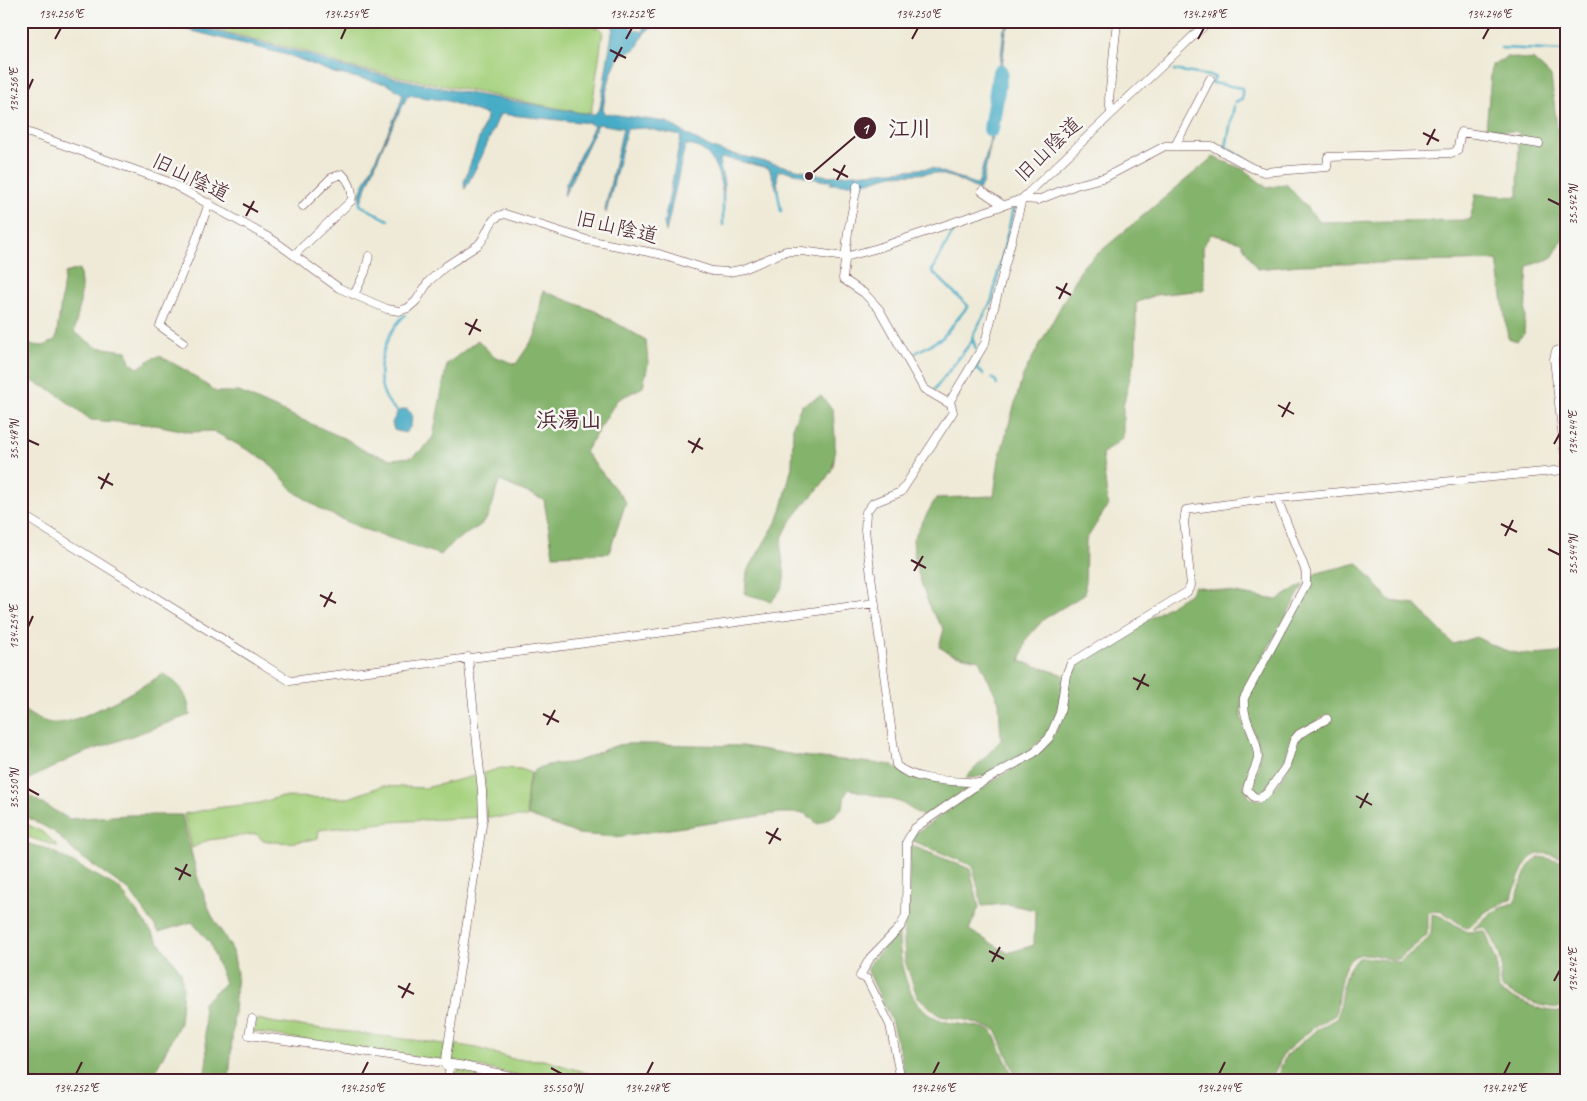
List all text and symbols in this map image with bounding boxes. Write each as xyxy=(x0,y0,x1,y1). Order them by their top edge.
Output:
text: 134.256°E xyxy=(39,6,85,22)
text: 134.254°E xyxy=(324,6,370,22)
text: 134.252°E xyxy=(610,6,656,22)
text: 134.250°E xyxy=(896,6,942,22)
text: 134.248°E xyxy=(1182,6,1228,22)
text: 134.246°E xyxy=(1467,6,1513,22)
text: 134.256°E xyxy=(6,66,22,112)
callout: 江川 xyxy=(853,110,942,147)
street label: 旧山陰道 xyxy=(1009,110,1087,188)
text: 江川 xyxy=(888,115,932,143)
text: 1 xyxy=(862,120,871,139)
street label: 旧山陰道 xyxy=(148,147,234,207)
text: 35.542°N xyxy=(1565,183,1581,225)
street label: 旧山陰道 xyxy=(573,205,661,249)
district label: 浜湯山 xyxy=(536,406,602,434)
text: 134.244°E xyxy=(1565,409,1581,455)
text: 35.548°N xyxy=(6,418,22,460)
text: 35.544°N xyxy=(1565,533,1581,575)
text: 134.254°E xyxy=(6,603,22,649)
text: 35.550°N xyxy=(6,767,22,809)
text: 134.242°E xyxy=(1565,946,1581,992)
text: 134.252°E xyxy=(54,1080,100,1096)
text: 134.250°E xyxy=(340,1080,386,1096)
text: 35.550°N xyxy=(542,1080,584,1096)
text: 134.248°E xyxy=(625,1080,671,1096)
text: 134.246°E xyxy=(911,1080,957,1096)
text: 134.244°E xyxy=(1197,1080,1243,1096)
text: 134.242°E xyxy=(1482,1080,1528,1096)

